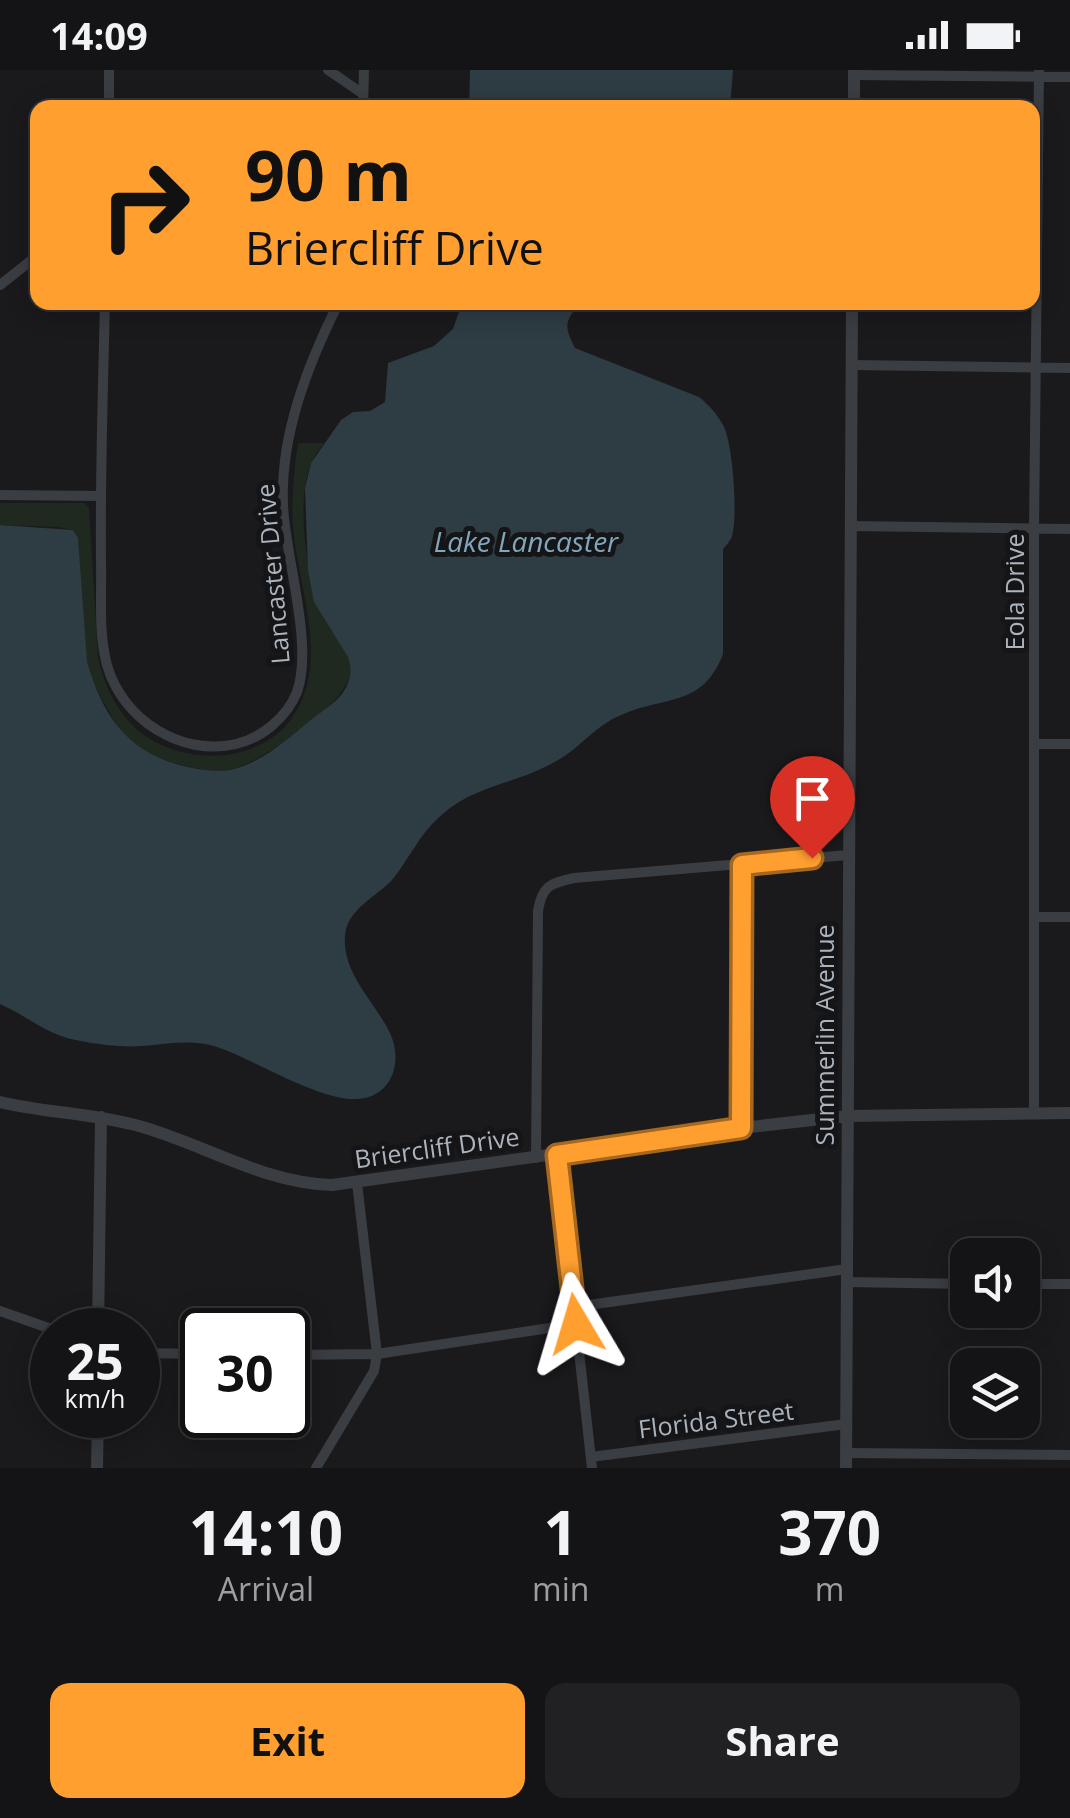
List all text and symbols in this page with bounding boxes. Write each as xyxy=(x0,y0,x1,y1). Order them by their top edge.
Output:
text: 14:09 xyxy=(50,9,148,61)
text: 90 m xyxy=(245,126,412,222)
icon: right xyxy=(80,140,210,270)
text: Briercliff Drive xyxy=(245,217,544,278)
street label: Lancaster Drive xyxy=(247,482,297,666)
water label: Lake Lancaster xyxy=(434,522,619,560)
street label: Eola Drive xyxy=(997,534,1031,650)
pin xyxy=(770,756,855,859)
icon: arrive xyxy=(785,771,840,826)
street label: Summerlin Avenue xyxy=(807,924,841,1146)
street label: Briercliff Drive xyxy=(352,1119,521,1175)
map controls xyxy=(950,1238,1040,1438)
button: sound xyxy=(950,1238,1040,1328)
position arrow xyxy=(524,1272,628,1376)
speed limit sign: 30 xyxy=(180,1308,310,1438)
text: 25 xyxy=(66,1327,124,1395)
button: layers xyxy=(950,1348,1040,1438)
text: km/h xyxy=(65,1381,125,1415)
street label: Florida Street xyxy=(636,1393,796,1445)
text: 14:10 xyxy=(189,1491,343,1573)
text: 1 xyxy=(544,1491,578,1573)
text: 370 xyxy=(778,1491,881,1573)
text: Arrival xyxy=(218,1567,314,1610)
text: min xyxy=(532,1567,589,1610)
text: m xyxy=(815,1567,844,1610)
button: Exit xyxy=(50,1683,525,1798)
button: Share xyxy=(545,1683,1020,1798)

